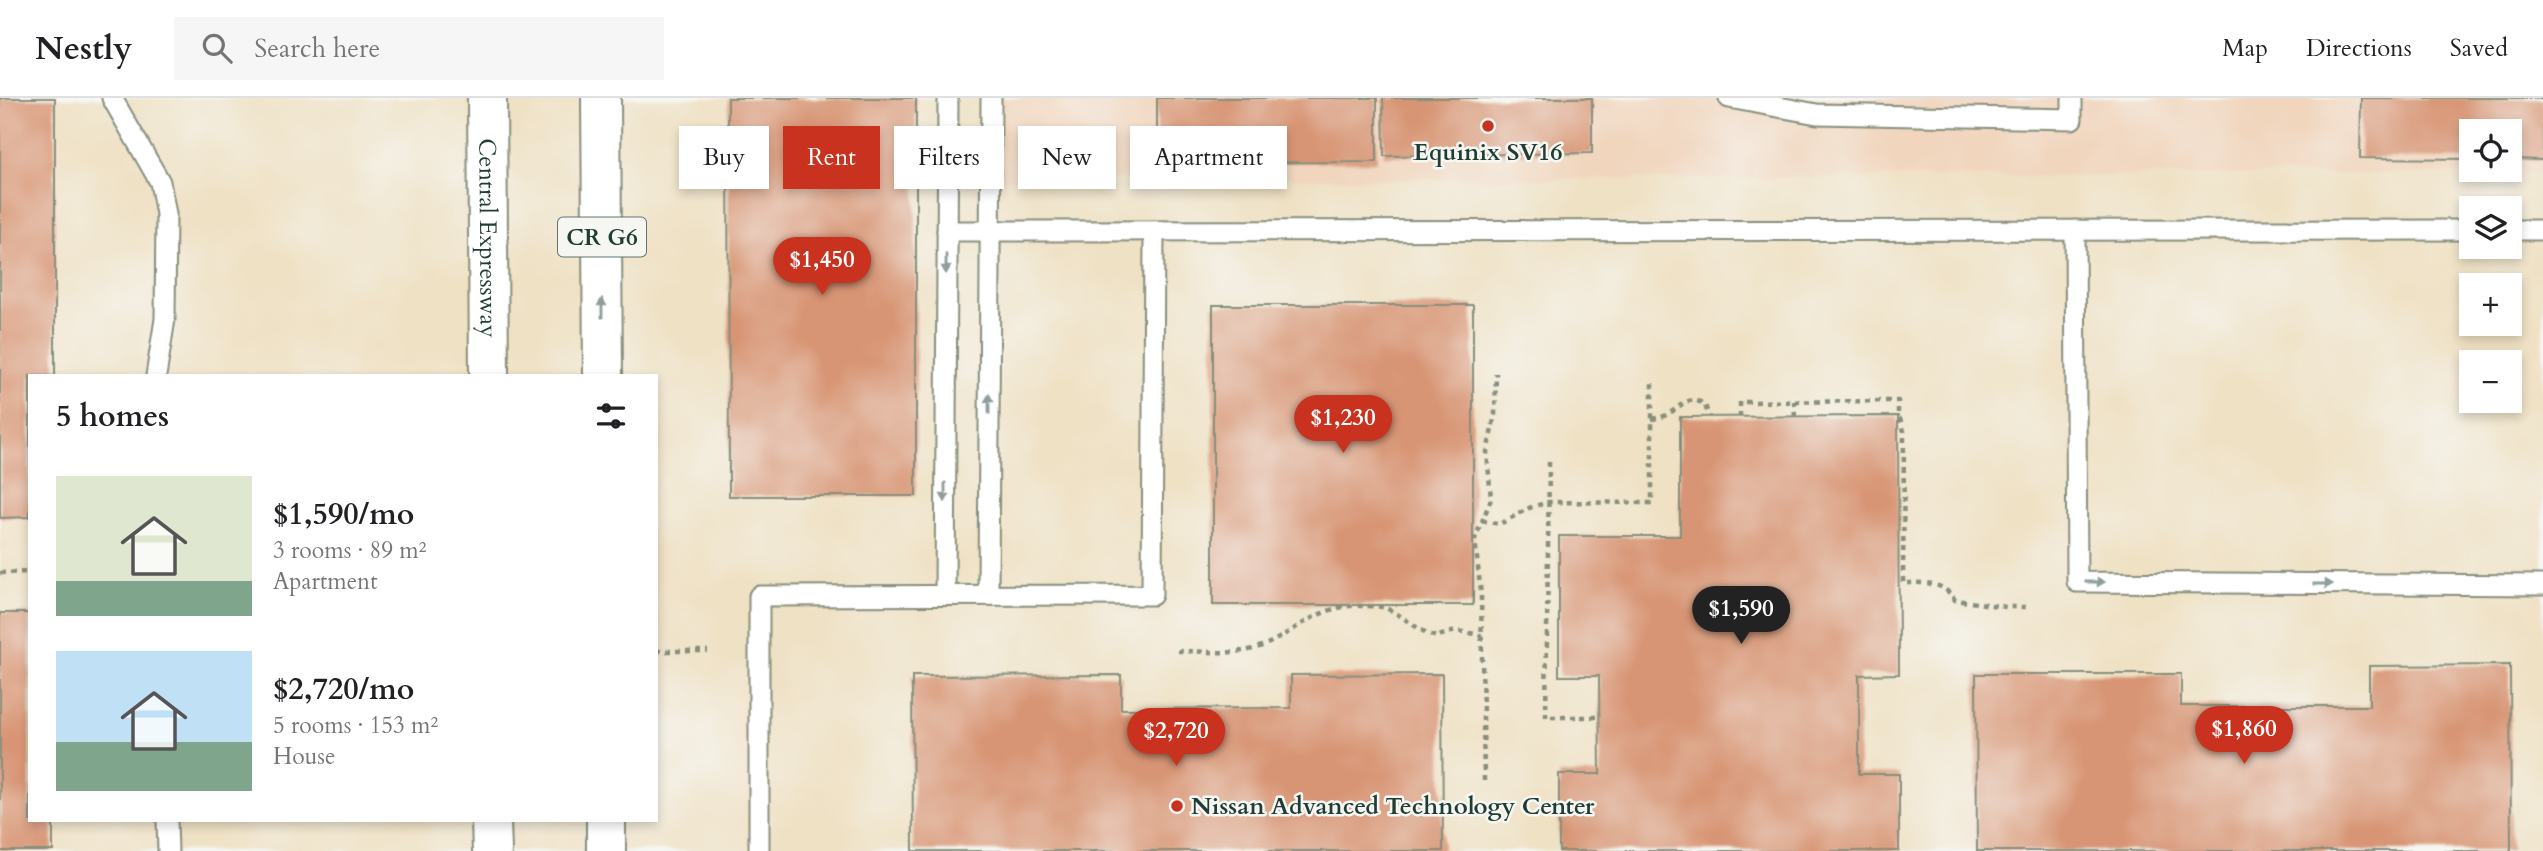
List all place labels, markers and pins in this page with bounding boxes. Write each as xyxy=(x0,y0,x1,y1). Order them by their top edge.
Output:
marker: Equinix SV16 xyxy=(1480,118,1496,134)
place label: Equinix SV16 xyxy=(1413,136,1563,169)
pin: $1,450 xyxy=(765,238,879,297)
pin: $1,230 xyxy=(1286,396,1400,455)
pin: $1,590 xyxy=(1684,587,1798,646)
pin: $1,860 xyxy=(2187,706,2301,766)
pin: $2,720 xyxy=(1119,708,1233,768)
place label: Nissan Advanced Technology Center xyxy=(1191,790,1595,823)
marker: Nissan Advanced Technology Center xyxy=(1169,798,1185,814)

